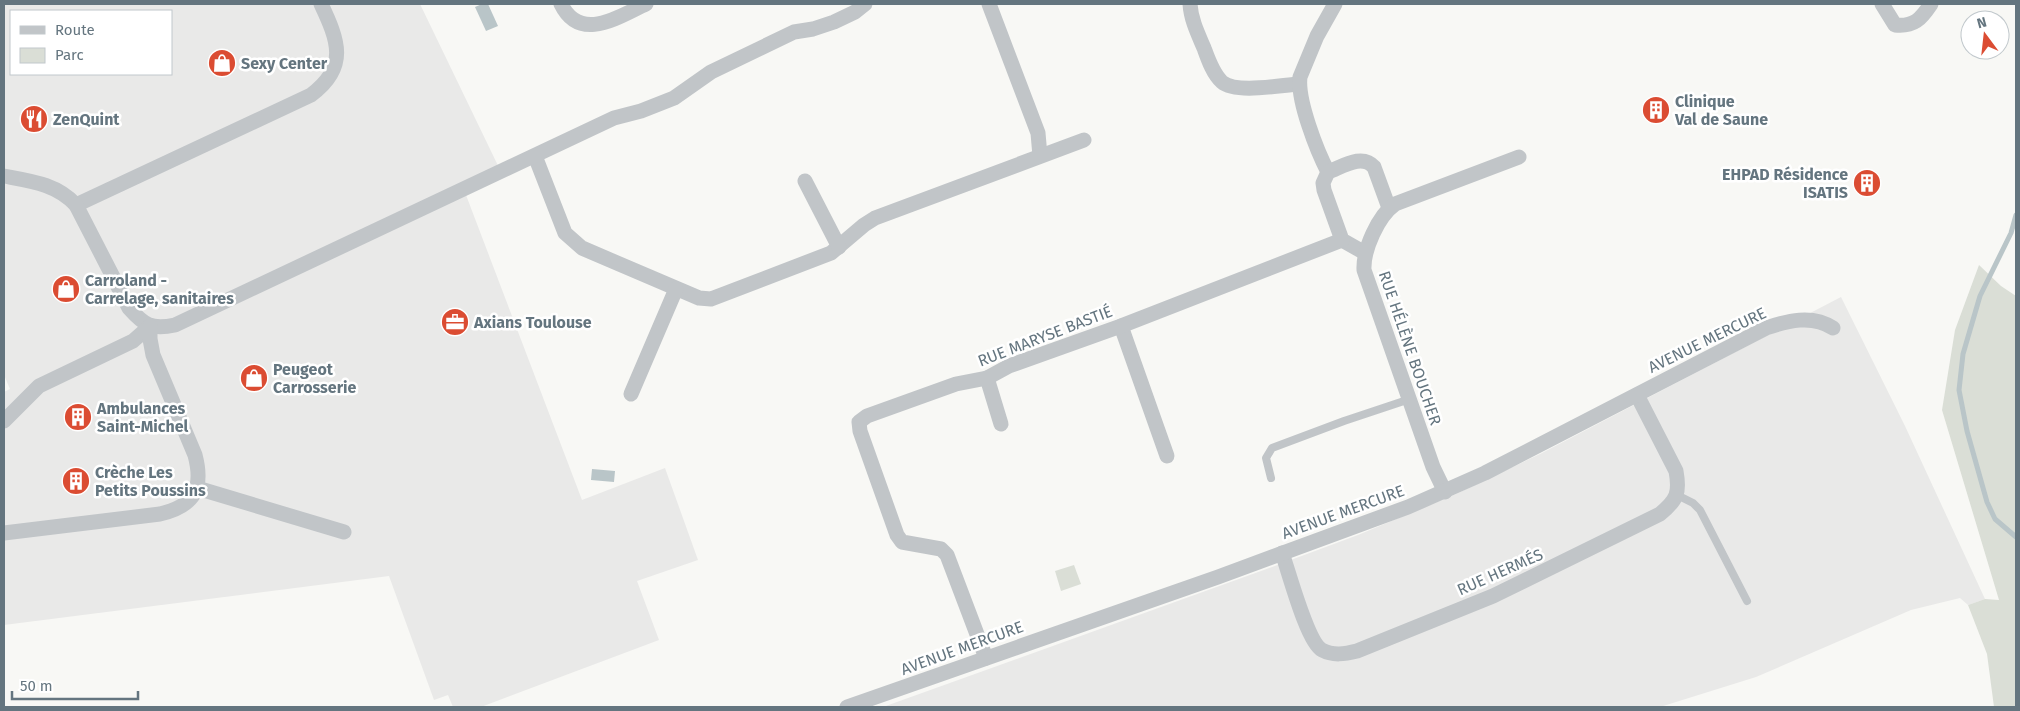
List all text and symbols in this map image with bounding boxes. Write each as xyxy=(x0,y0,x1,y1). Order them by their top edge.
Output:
legend xyxy=(10,10,172,75)
north arrow xyxy=(1960,10,2010,60)
text: N xyxy=(1975,14,1988,32)
text: Route xyxy=(55,21,95,39)
text: Parc xyxy=(55,46,84,64)
shop icon: Sexy Center xyxy=(207,48,237,78)
place label: Sexy Center xyxy=(241,54,328,73)
place label: Clinique Val de Saune xyxy=(1674,92,1768,129)
building icon: Clinique Val de Saune xyxy=(1641,95,1671,125)
restaurant icon: ZenQuint xyxy=(19,104,49,134)
place label: ZenQuint xyxy=(53,110,120,129)
place label: EHPAD Résidence ISATIS xyxy=(1722,165,1848,202)
building icon: EHPAD Résidence ISATIS xyxy=(1852,168,1882,198)
street label: RUE HÉLÈNE BOUCHER xyxy=(1375,268,1446,428)
place label: Carroland - Carrelage, sanitaires xyxy=(85,271,234,308)
shop icon: Carroland - Carrelage, sanitaires xyxy=(51,274,81,304)
street label: RUE MARYSE BASTIÉ xyxy=(975,301,1115,370)
street label: AVENUE MERCURE xyxy=(1645,303,1769,377)
office icon: Axians Toulouse xyxy=(440,307,470,337)
place label: Axians Toulouse xyxy=(473,313,592,332)
place label: Peugeot Carrosserie xyxy=(273,360,357,397)
shop icon: Peugeot Carrosserie xyxy=(239,363,269,393)
place label: Ambulances Saint-Michel xyxy=(96,399,189,436)
building icon: Ambulances Saint-Michel xyxy=(63,402,93,432)
place label: Crèche Les Petits Poussins xyxy=(95,463,206,500)
building icon: Crèche Les Petits Poussins xyxy=(61,466,91,496)
street label: AVENUE MERCURE xyxy=(1279,481,1407,543)
street label: RUE HERMÉS xyxy=(1454,544,1546,599)
street label: AVENUE MERCURE xyxy=(898,617,1026,679)
scale bar xyxy=(12,668,139,700)
text: 50 m xyxy=(20,677,53,695)

